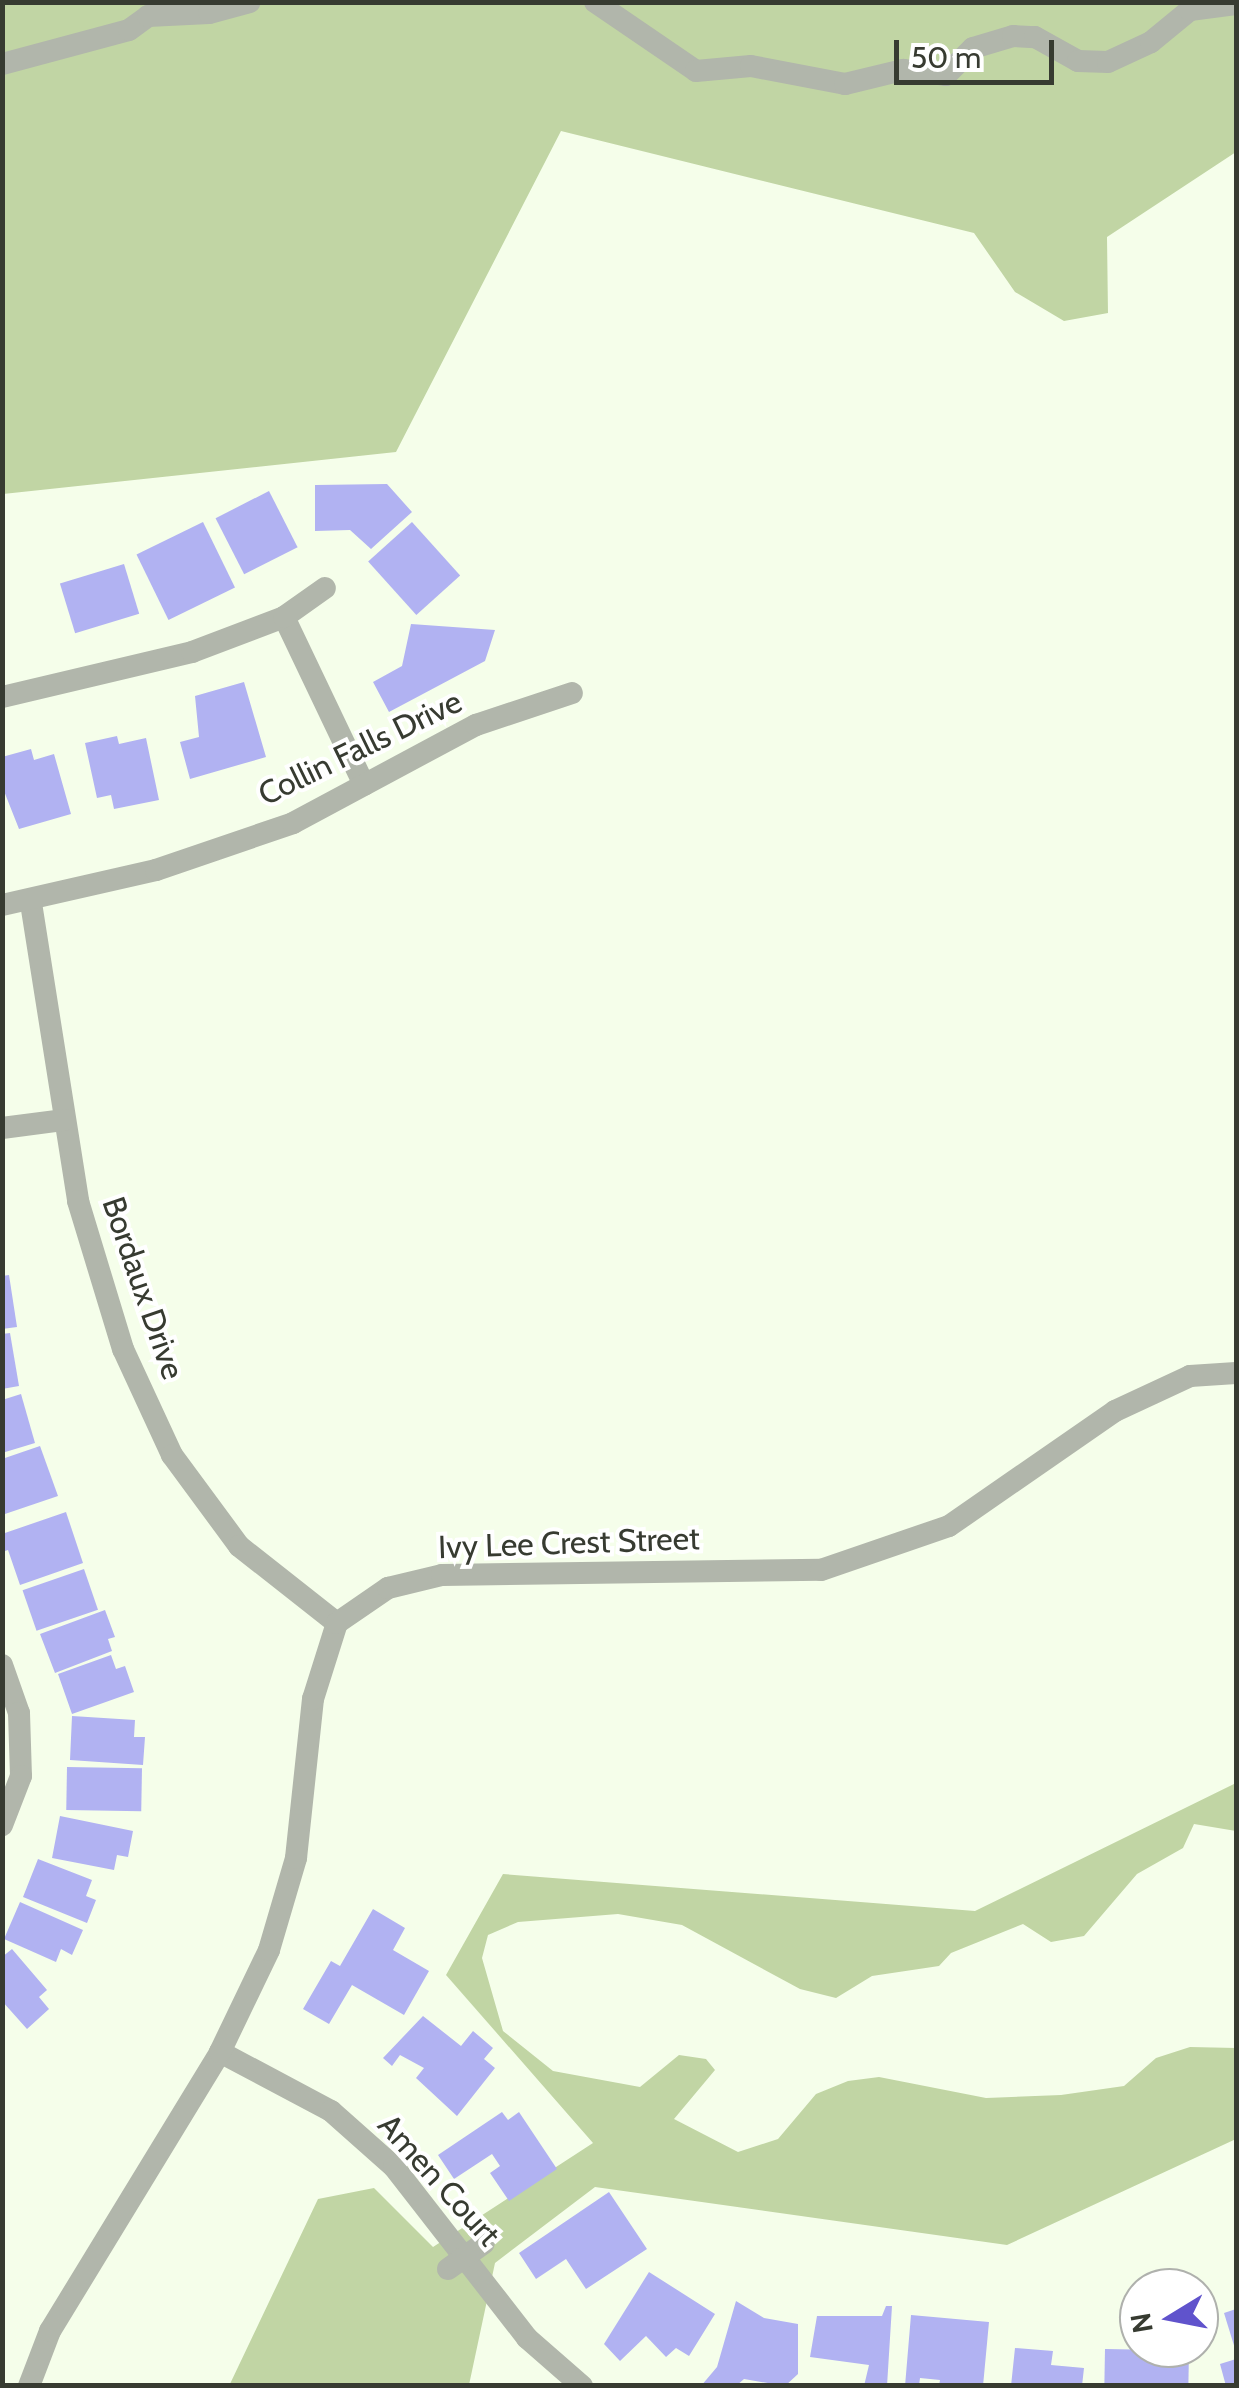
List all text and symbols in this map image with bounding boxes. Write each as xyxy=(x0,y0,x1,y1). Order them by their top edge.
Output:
scale bar xyxy=(899,20,1059,82)
text: 50 m xyxy=(911,39,981,76)
street label: Collin Falls Drive xyxy=(252,682,468,814)
street label: Bordaux Drive xyxy=(94,1192,192,1384)
street label: Ivy Lee Crest Street xyxy=(438,1519,700,1567)
street label: Amen Court xyxy=(370,2106,508,2254)
north arrow xyxy=(1119,2268,1219,2368)
text: N xyxy=(1123,2310,1160,2336)

